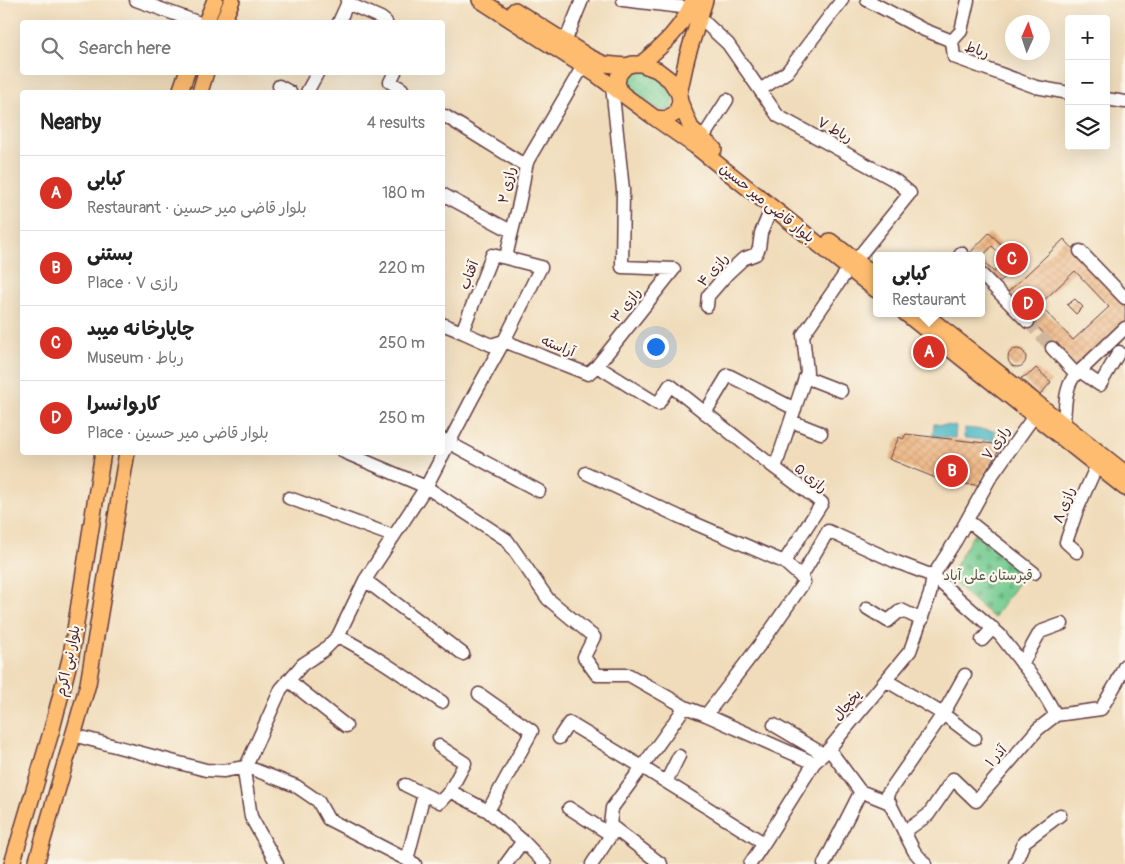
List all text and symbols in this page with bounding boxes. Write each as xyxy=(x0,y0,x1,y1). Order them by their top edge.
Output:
north arrow xyxy=(1005,15,1050,60)
map controls xyxy=(1065,15,1110,150)
button: + xyxy=(1065,15,1110,60)
search box xyxy=(20,20,445,75)
icon: search xyxy=(38,34,66,62)
text: Search here xyxy=(78,36,171,60)
street label: رباط xyxy=(963,38,991,62)
button: − xyxy=(1065,60,1110,105)
button: layers xyxy=(1065,105,1110,150)
text: Nearby xyxy=(40,109,101,136)
text: 4 results xyxy=(367,113,425,133)
street label: رباط ۷ xyxy=(814,113,856,147)
street label: بلوار قاضی میر حسین xyxy=(716,160,818,246)
street label: رازی ۲ xyxy=(495,165,519,205)
text: کبابی xyxy=(87,167,125,191)
text: A xyxy=(51,183,61,203)
text: 180 m xyxy=(382,183,425,203)
text: Restaurant · بلوار قاضی میر حسین xyxy=(87,198,307,218)
pin: C xyxy=(996,240,1028,278)
text: بستنی xyxy=(87,242,133,266)
street label: رازی ۴ xyxy=(694,250,732,290)
popup xyxy=(873,252,985,317)
text: B xyxy=(51,258,61,278)
text: 220 m xyxy=(379,258,425,278)
street label: آفتاب xyxy=(456,258,482,292)
text: کبابی xyxy=(892,262,930,286)
text: Place · رازی ۷ xyxy=(87,273,178,293)
street label: رازی ۳ xyxy=(607,284,645,326)
pin: D xyxy=(1012,285,1044,323)
text: Restaurant xyxy=(892,290,966,310)
text: چاپارخانه میبد xyxy=(87,317,195,341)
street label: آراسته xyxy=(538,332,578,361)
text: C xyxy=(51,333,61,353)
text: 250 m xyxy=(379,333,425,353)
pin: A xyxy=(913,333,945,371)
your location xyxy=(643,334,669,360)
text: Museum · رباط xyxy=(87,348,184,368)
text: کاروانسرا xyxy=(87,392,160,416)
text: D xyxy=(51,408,61,428)
text: 250 m xyxy=(379,408,425,428)
text: Place · بلوار قاضی میر حسین xyxy=(87,423,269,443)
street label: رازی ۷ xyxy=(978,423,1014,463)
pin: B xyxy=(936,452,968,490)
street label: رازی ۵ xyxy=(791,460,831,496)
street label: رازی ۸ xyxy=(1049,484,1079,526)
park label: قبرستان علی آباد xyxy=(943,567,1033,584)
street label: بلوار نبی اکرم xyxy=(52,624,87,699)
street label: یخچال xyxy=(829,686,866,725)
street label: آذر ۱ xyxy=(982,741,1011,770)

